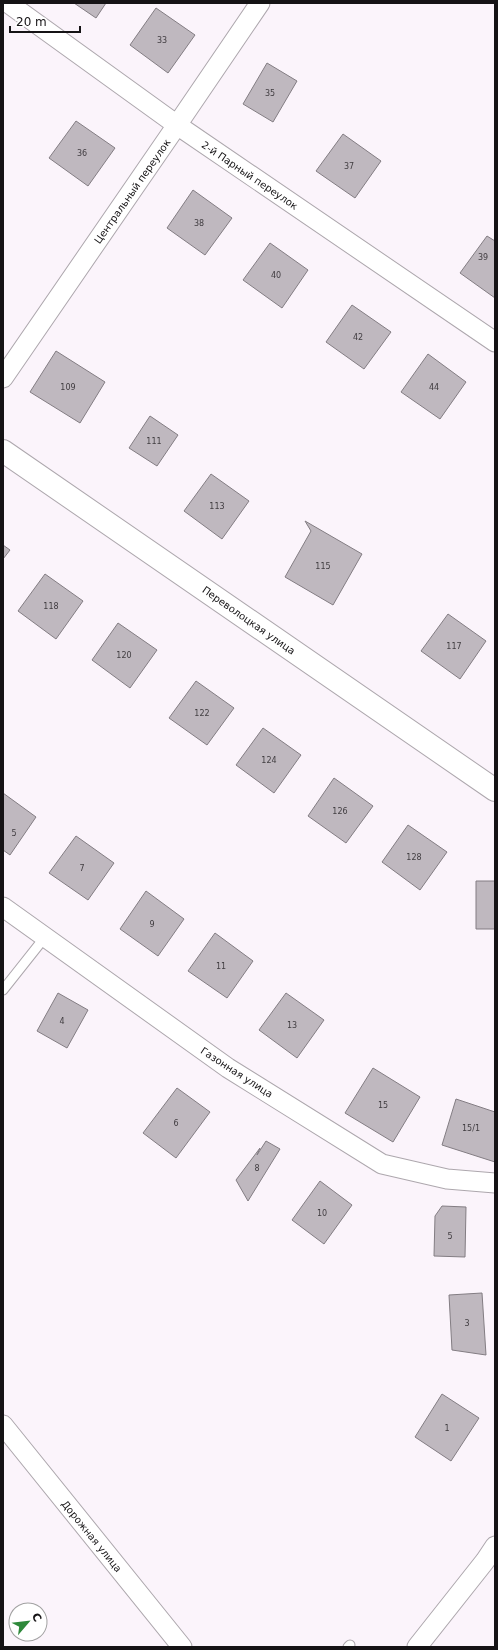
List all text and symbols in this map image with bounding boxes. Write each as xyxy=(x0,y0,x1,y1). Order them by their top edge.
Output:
scale bar xyxy=(10,8,80,34)
text: 20 m xyxy=(16,15,47,29)
house number: 33 xyxy=(157,36,167,45)
house number: 35 xyxy=(265,89,275,98)
street label: Центральный переулок xyxy=(92,137,173,246)
street label: 2-й Парный переулок xyxy=(200,139,300,212)
house number: 36 xyxy=(77,149,87,158)
house number: 37 xyxy=(344,162,354,171)
house number: 38 xyxy=(194,219,204,228)
house number: 39 xyxy=(478,253,488,262)
house number: 40 xyxy=(271,271,281,280)
house number: 42 xyxy=(353,333,363,342)
house number: 109 xyxy=(60,383,76,392)
house number: 44 xyxy=(429,383,439,392)
house number: 111 xyxy=(146,437,162,446)
house number: 113 xyxy=(209,502,225,511)
house number: 115 xyxy=(315,562,331,571)
street label: Переволоцкая улица xyxy=(200,584,297,657)
house number: 118 xyxy=(43,602,59,611)
house number: 117 xyxy=(446,642,462,651)
house number: 120 xyxy=(116,651,132,660)
house number: 122 xyxy=(194,709,210,718)
house number: 124 xyxy=(261,756,277,765)
house number: 126 xyxy=(332,807,348,816)
house number: 5 xyxy=(11,829,17,838)
house number: 128 xyxy=(406,853,422,862)
house number: 7 xyxy=(79,864,85,873)
house number: 9 xyxy=(149,920,155,929)
house number: 11 xyxy=(216,962,226,971)
house number: 4 xyxy=(59,1017,65,1026)
house number: 13 xyxy=(287,1021,297,1030)
street label: Газонная улица xyxy=(199,1045,275,1100)
house number: 15 xyxy=(378,1101,388,1110)
house number: 6 xyxy=(173,1119,179,1128)
house number: 15/1 xyxy=(462,1124,480,1133)
house number: 8 xyxy=(254,1164,260,1173)
house number: 10 xyxy=(317,1209,327,1218)
house number: 5 xyxy=(447,1232,453,1241)
house number: 3 xyxy=(464,1319,470,1328)
house number: 1 xyxy=(444,1424,450,1433)
street label: Дорожная улица xyxy=(59,1498,124,1574)
north arrow xyxy=(8,1602,48,1642)
text: С xyxy=(29,1611,44,1624)

